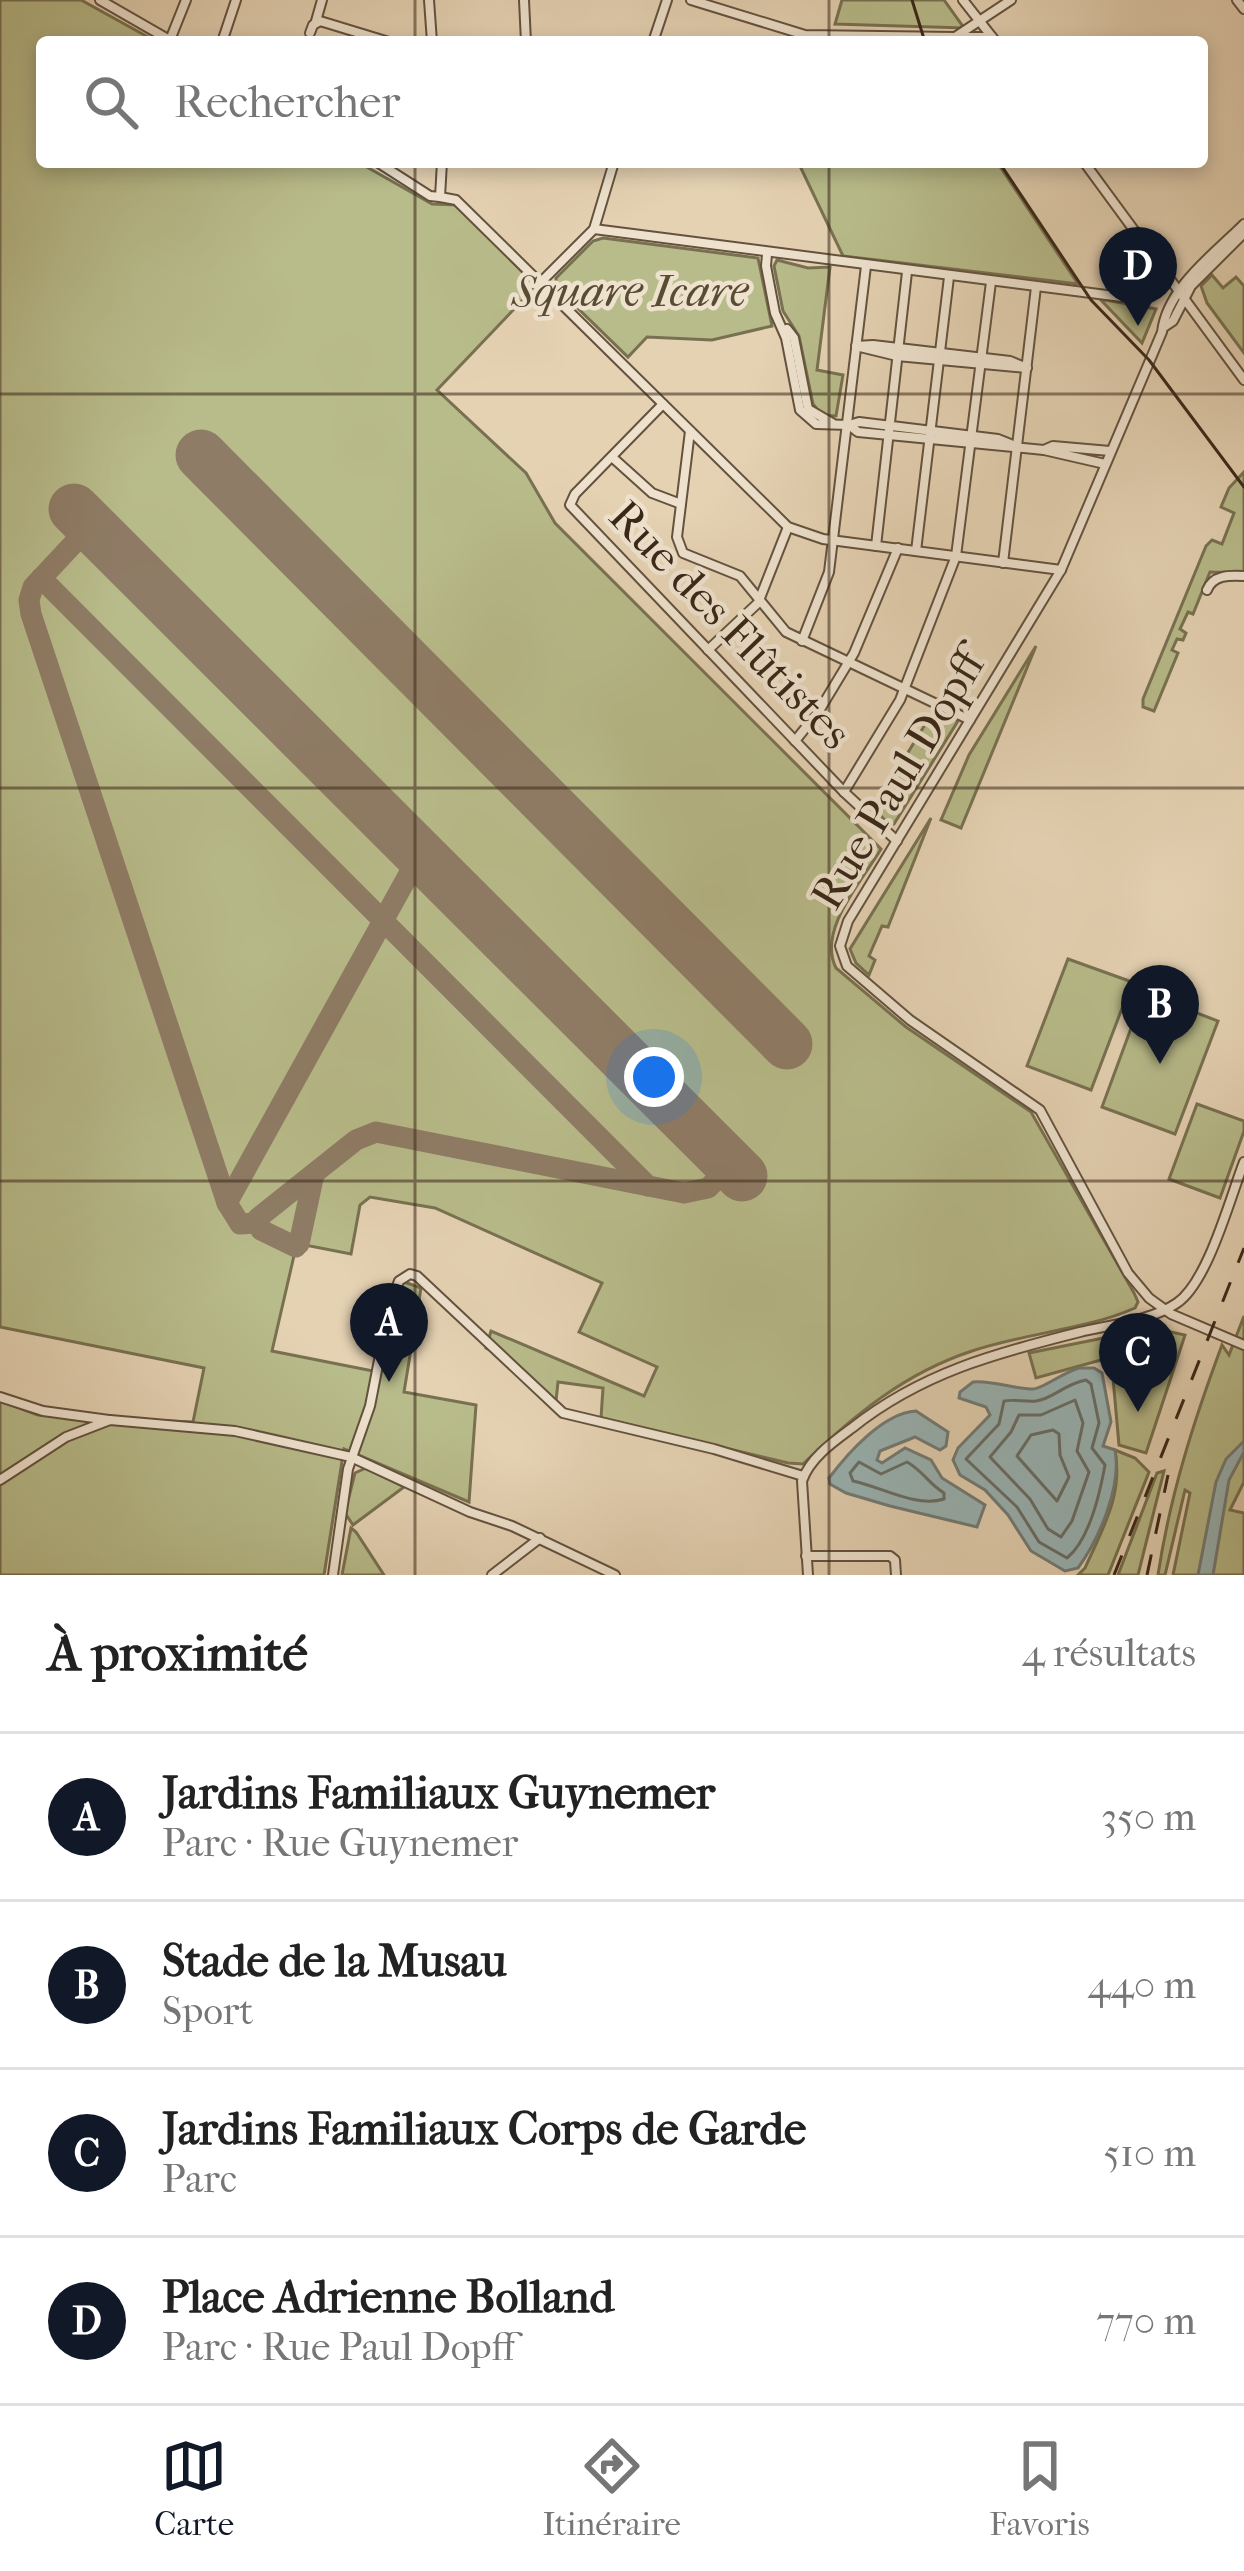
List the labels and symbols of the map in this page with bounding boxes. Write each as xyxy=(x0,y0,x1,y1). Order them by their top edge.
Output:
pin: D xyxy=(1099,227,1177,326)
park label: Square Icare xyxy=(511,265,750,318)
street label: Rue des Flûtistes xyxy=(598,490,862,760)
street label: Rue Paul Dopff xyxy=(800,633,1001,919)
pin: B xyxy=(1121,965,1199,1064)
your location xyxy=(624,1047,684,1107)
pin: A xyxy=(350,1283,428,1382)
pin: C xyxy=(1099,1313,1177,1412)

